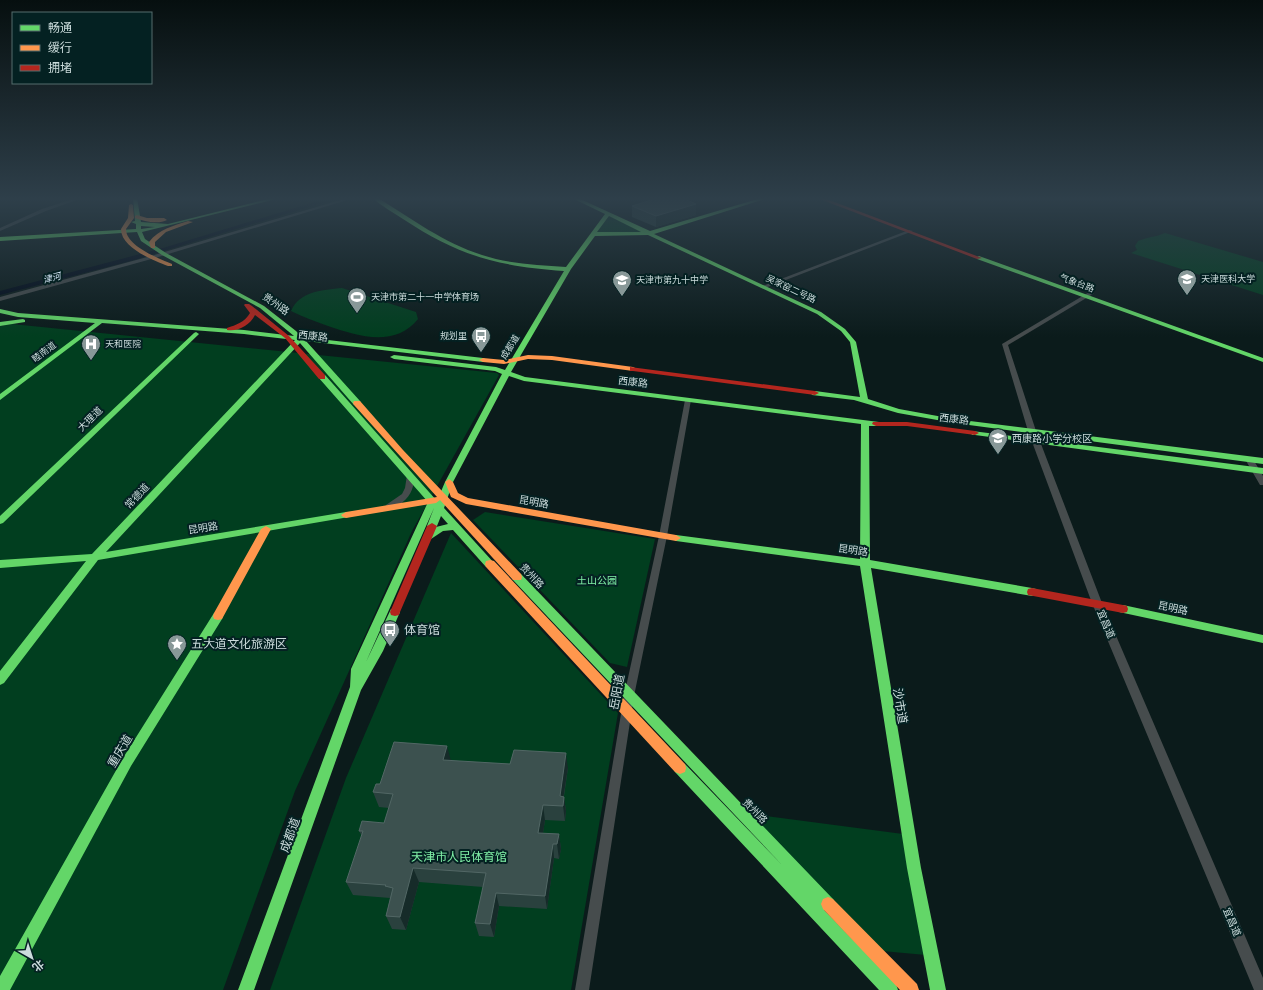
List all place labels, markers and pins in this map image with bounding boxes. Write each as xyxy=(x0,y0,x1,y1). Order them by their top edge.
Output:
school or university icon: 天津医科大学 xyxy=(1176,268,1198,296)
school or university icon: 天津市第九十中学 xyxy=(611,269,633,297)
place label: 天津医科大学 xyxy=(1201,274,1255,284)
place label: 天津市第九十中学 xyxy=(636,275,708,285)
sports icon: 天津市第二十一中学体育场 xyxy=(346,286,368,314)
place label: 天津市第二十一中学体育场 xyxy=(371,292,479,302)
bus stop icon: 规划里 xyxy=(470,325,492,353)
place label: 规划里 xyxy=(440,331,467,341)
hospital icon: 天和医院 xyxy=(80,333,102,361)
place label: 天和医院 xyxy=(105,339,141,349)
school or university icon: 西康路小学分校区 xyxy=(987,427,1009,455)
place label: 西康路小学分校区 xyxy=(1012,433,1092,444)
bus stop icon: 体育馆 xyxy=(379,619,401,647)
place label: 体育馆 xyxy=(404,623,440,637)
place icon: 五大道文化旅游区 xyxy=(166,633,188,661)
place label: 五大道文化旅游区 xyxy=(191,637,287,651)

